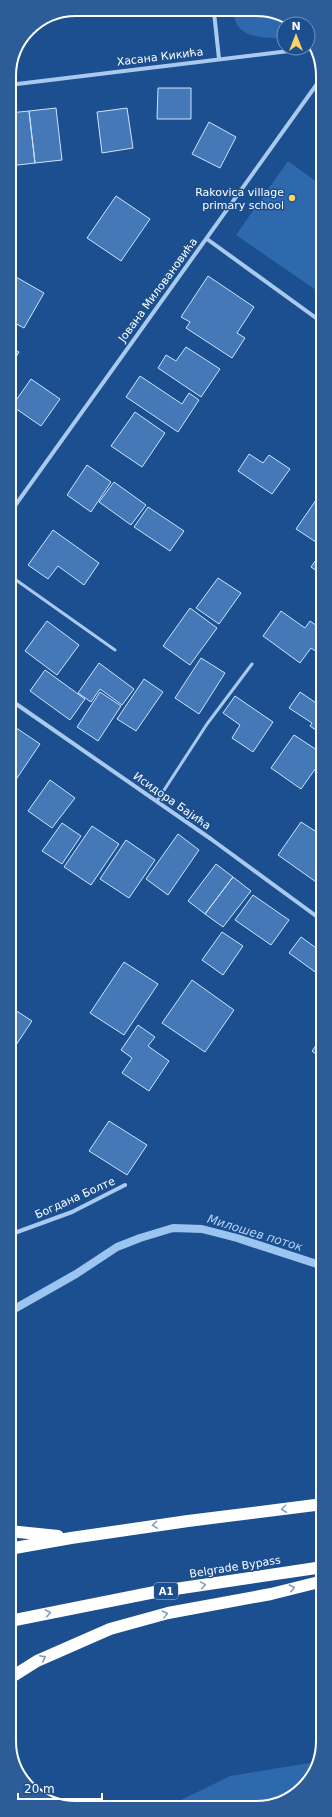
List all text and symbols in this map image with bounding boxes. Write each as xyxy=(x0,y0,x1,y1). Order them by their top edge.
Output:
north arrow xyxy=(276,16,316,56)
text: N xyxy=(291,20,301,33)
street label: Хасана Кикића xyxy=(116,45,204,69)
place label: Rakovica village primary school xyxy=(195,186,284,212)
marker: Rakovica village primary school xyxy=(287,193,297,203)
street label: Јована Миловановића xyxy=(115,235,200,345)
street label: Исидора Бајића xyxy=(131,769,213,833)
street label: Богдана Болте xyxy=(33,1174,117,1221)
water label: Милошев поток xyxy=(206,1212,305,1254)
one-way arrow xyxy=(281,1504,287,1513)
one-way arrow xyxy=(152,1520,158,1529)
street label: Belgrade Bypass xyxy=(188,1553,282,1581)
one-way arrow xyxy=(200,1581,206,1590)
road number: A1 xyxy=(154,1583,178,1599)
one-way arrow xyxy=(289,1585,295,1593)
one-way arrow xyxy=(45,1609,51,1617)
one-way arrow xyxy=(161,1610,168,1619)
one-way arrow xyxy=(39,1656,46,1663)
scale bar xyxy=(18,1775,102,1801)
text: 20 m xyxy=(24,1782,55,1796)

